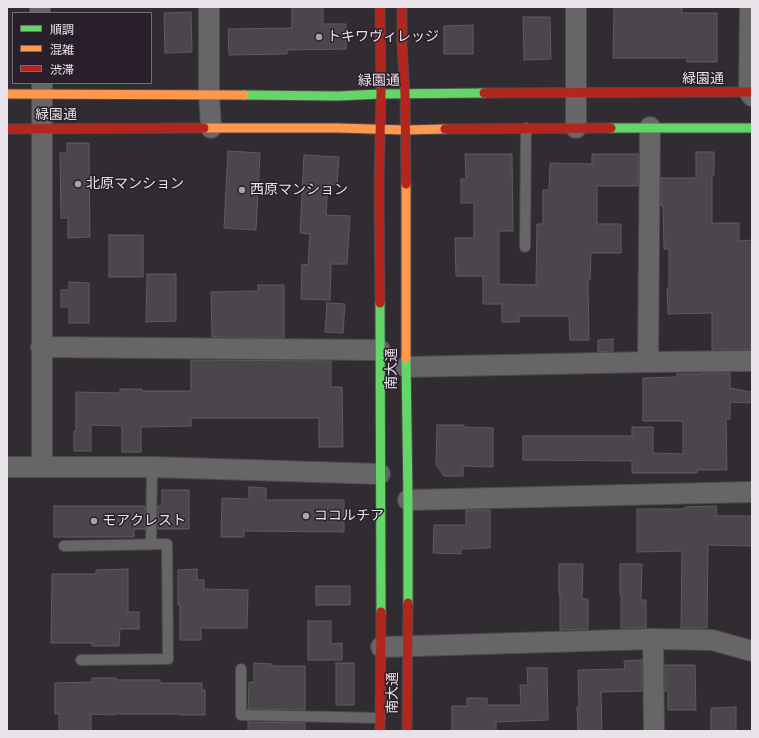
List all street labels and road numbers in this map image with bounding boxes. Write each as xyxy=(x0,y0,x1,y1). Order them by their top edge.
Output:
street label: 緑園通 xyxy=(682,71,724,87)
street label: 緑園通 xyxy=(358,72,400,90)
street label: 緑園通 xyxy=(35,107,77,123)
street label: 南大通 xyxy=(384,348,400,390)
street label: 南大通 xyxy=(385,672,401,714)

